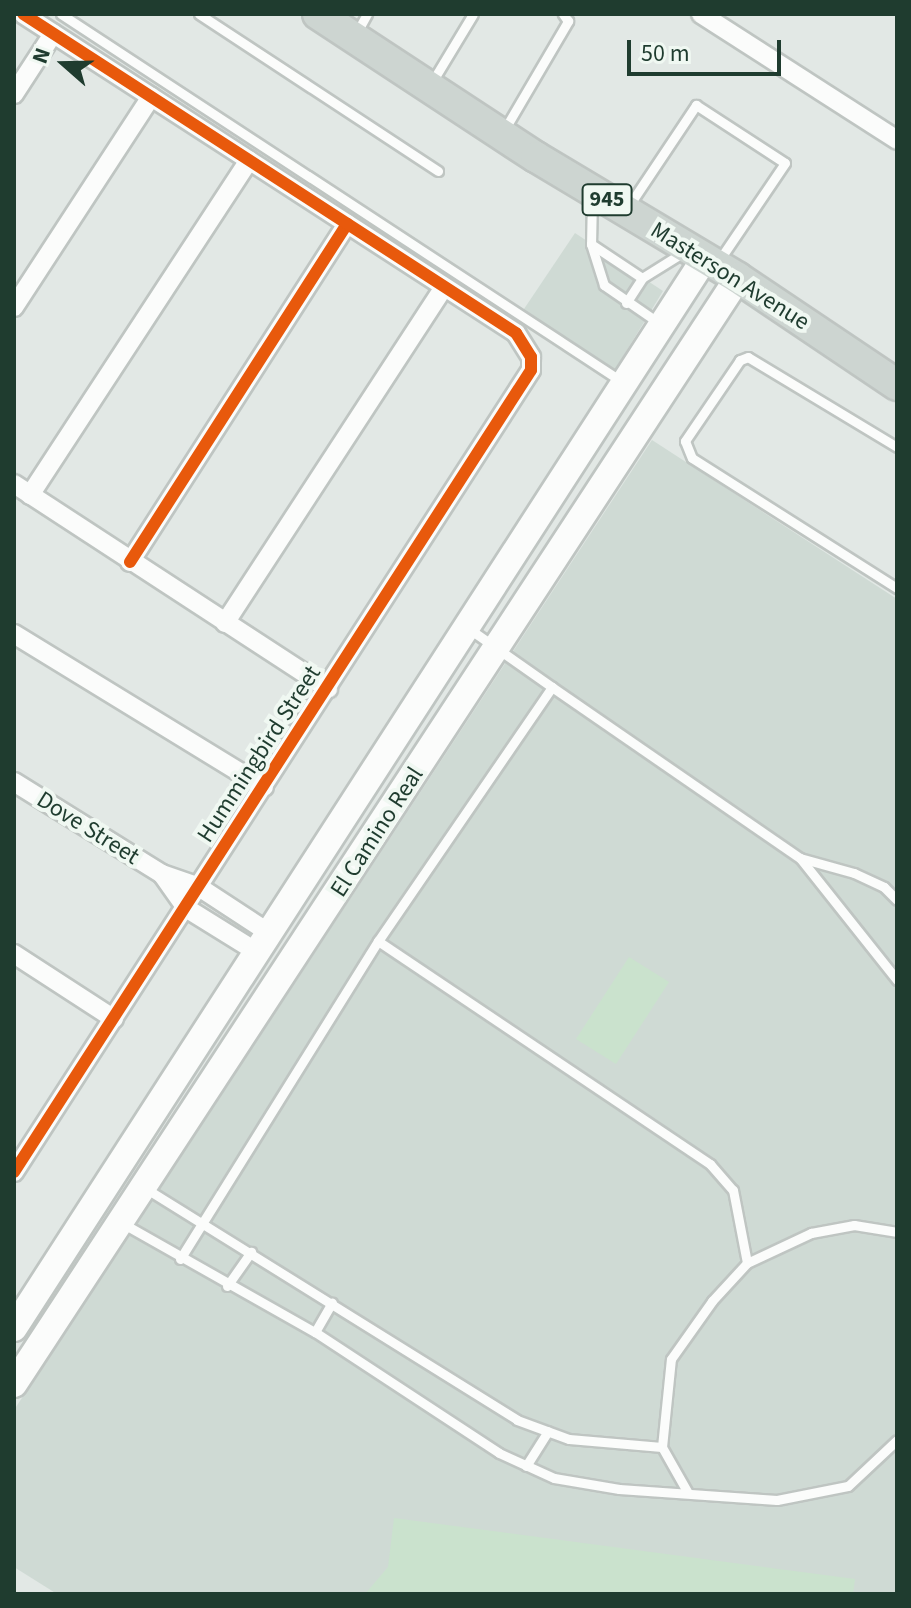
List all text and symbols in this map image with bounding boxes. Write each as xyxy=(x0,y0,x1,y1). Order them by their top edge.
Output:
north arrow xyxy=(24,24,104,104)
scale bar xyxy=(631,24,785,74)
text: 50 m xyxy=(641,36,690,71)
text: N xyxy=(24,43,59,68)
road number: 945 xyxy=(581,182,633,218)
street label: Masterson Avenue xyxy=(645,216,815,336)
street label: Hummingbird Street xyxy=(191,660,327,848)
street label: El Camino Real xyxy=(324,762,430,902)
street label: Dove Street xyxy=(31,785,145,871)

